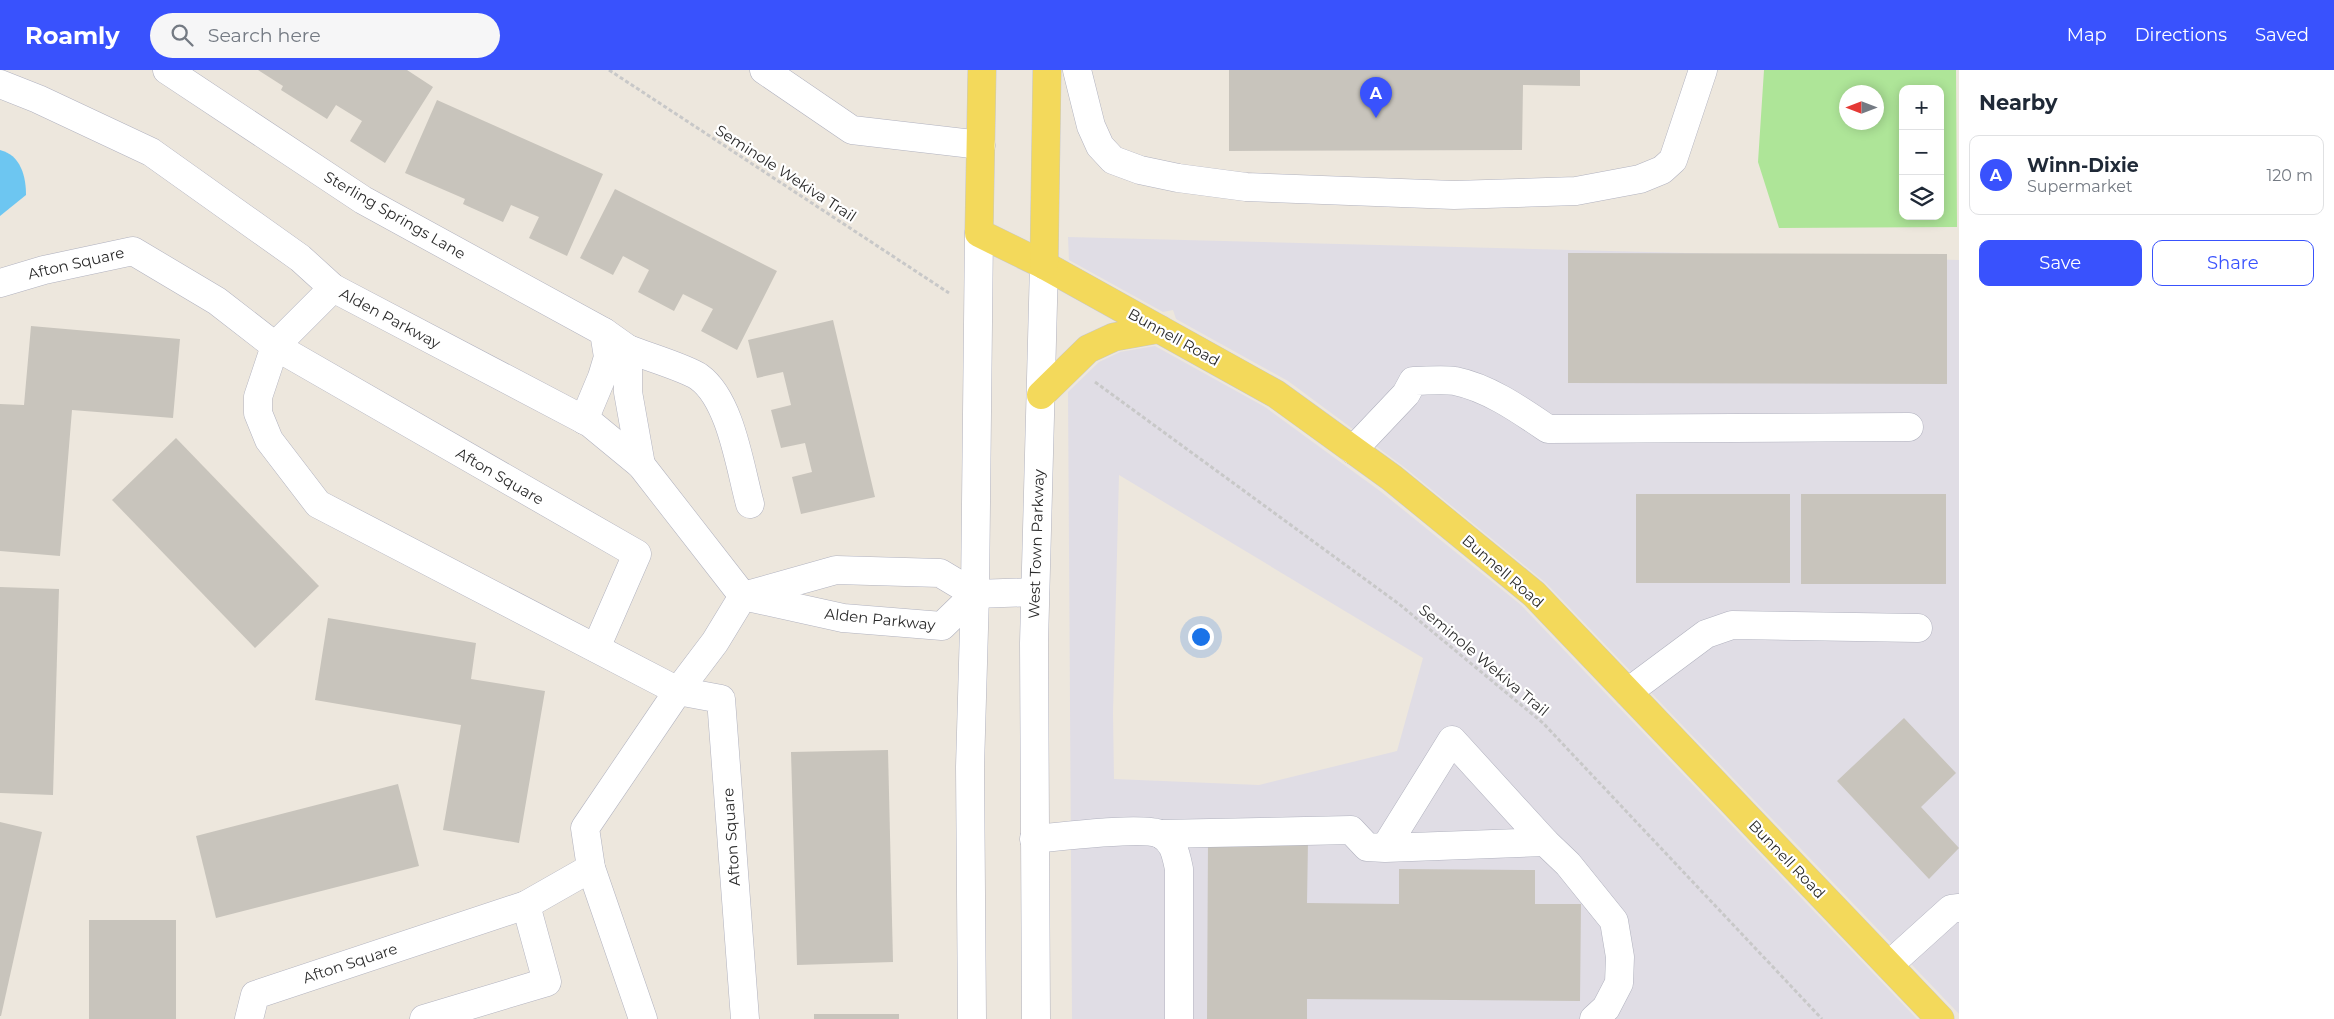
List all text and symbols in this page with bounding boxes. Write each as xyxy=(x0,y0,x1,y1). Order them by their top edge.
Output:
search box xyxy=(150,13,500,58)
text: Roamly xyxy=(25,21,120,50)
icon: search xyxy=(168,21,196,49)
text: Search here xyxy=(208,24,321,47)
text: Map xyxy=(2067,24,2107,46)
text: Directions xyxy=(2135,24,2227,46)
text: Saved xyxy=(2255,24,2309,46)
pin: A xyxy=(1360,77,1392,118)
north arrow xyxy=(1839,85,1884,130)
map controls xyxy=(1899,85,1944,220)
button: + xyxy=(1899,85,1944,130)
text: Nearby xyxy=(1979,90,2058,115)
street label: Seminole Wekiva Trail xyxy=(712,120,860,226)
button: − xyxy=(1899,130,1944,175)
text: Winn-Dixie xyxy=(2027,154,2139,177)
text: A xyxy=(1990,166,2002,185)
text: 120 m xyxy=(2266,166,2313,185)
street label: Sterling Springs Lane xyxy=(321,167,469,263)
button: layers xyxy=(1899,175,1944,220)
text: Supermarket xyxy=(2027,177,2133,196)
button: Save xyxy=(1979,240,2142,286)
button: Share xyxy=(2152,240,2314,286)
street label: Afton Square xyxy=(26,243,126,283)
street label: Alden Parkway xyxy=(336,283,444,353)
street label: Bunnell Road xyxy=(1125,304,1223,370)
street label: Afton Square xyxy=(453,443,547,509)
street label: West Town Parkway xyxy=(1024,468,1048,619)
street label: Bunnell Road xyxy=(1458,530,1548,612)
street label: Seminole Wekiva Trail xyxy=(1415,600,1553,720)
street label: Alden Parkway xyxy=(824,604,937,634)
your location xyxy=(1188,624,1214,650)
street label: Afton Square xyxy=(718,787,744,887)
street label: Bunnell Road xyxy=(1745,816,1829,902)
street label: Afton Square xyxy=(300,939,400,987)

